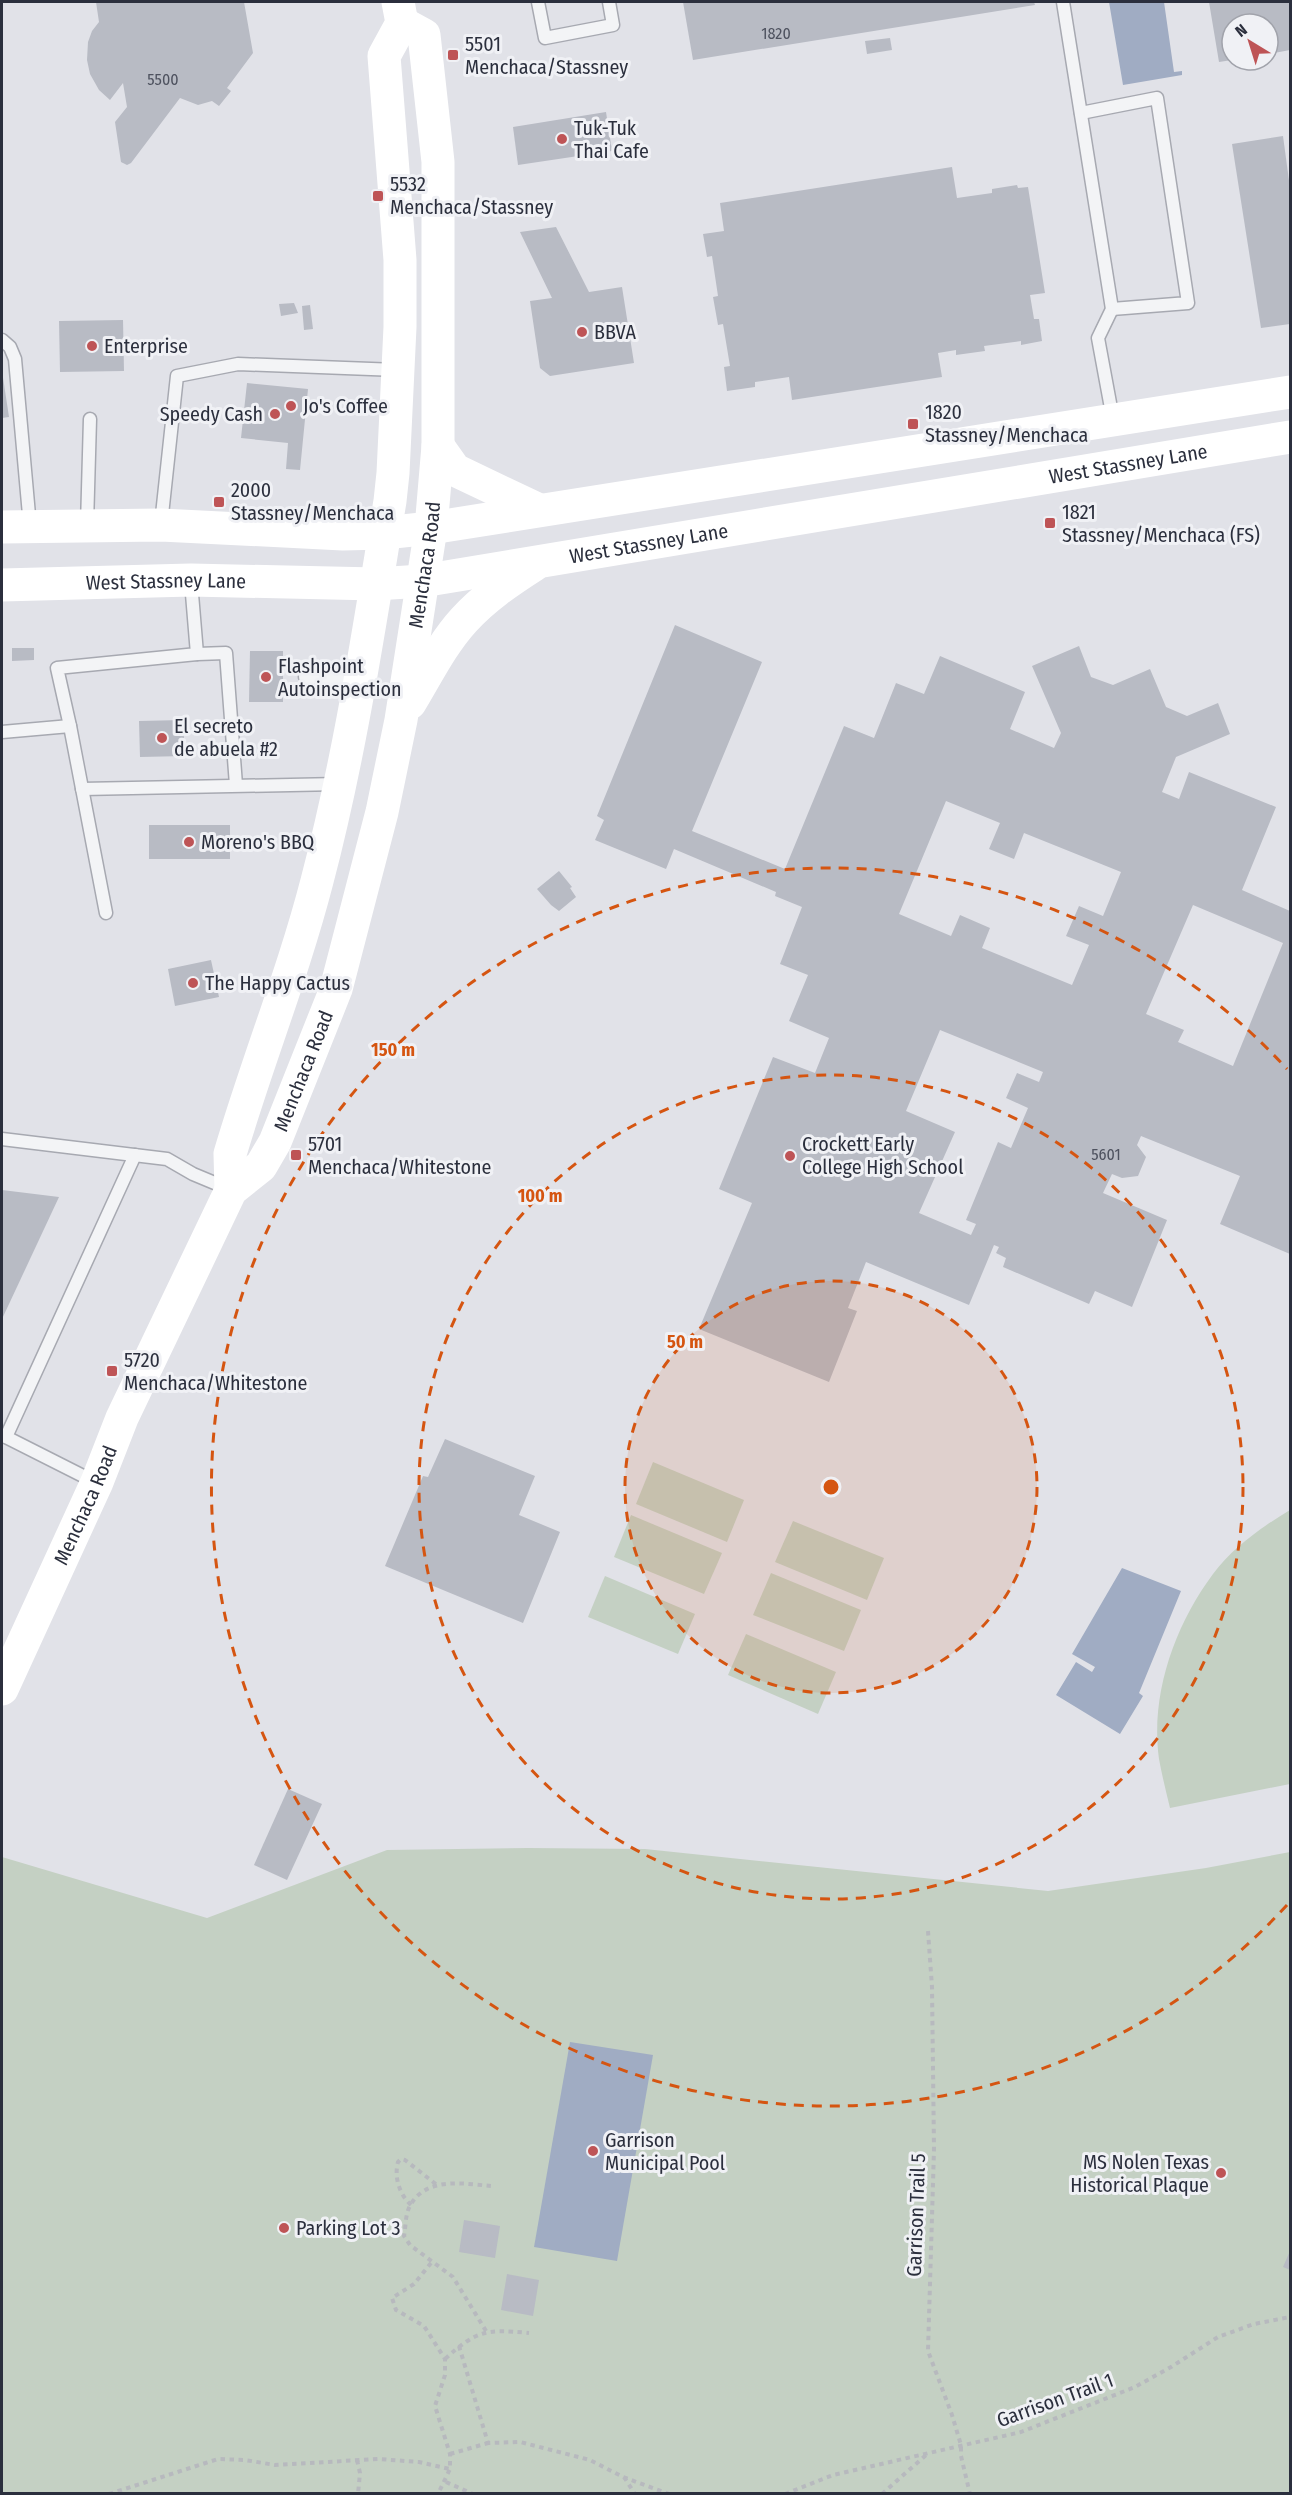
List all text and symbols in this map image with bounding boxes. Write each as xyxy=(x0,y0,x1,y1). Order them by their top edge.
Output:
north arrow xyxy=(1220,12,1280,72)
text: N xyxy=(1231,20,1251,41)
house number: 1820 xyxy=(761,24,791,43)
place label: 5501 Menchaca/Stassney xyxy=(465,32,628,79)
marker: 5501 Menchaca/Stassney xyxy=(446,48,460,62)
house number: 5500 xyxy=(147,70,179,89)
place label: Tuk-Tuk Thai Cafe xyxy=(574,116,649,163)
marker: Tuk-Tuk Thai Cafe xyxy=(555,132,569,146)
place label: 5532 Menchaca/Stassney xyxy=(390,172,553,219)
marker: 5532 Menchaca/Stassney xyxy=(371,189,385,203)
place label: BBVA xyxy=(594,320,636,344)
marker: BBVA xyxy=(575,325,589,339)
place label: Enterprise xyxy=(104,334,188,358)
marker: Enterprise xyxy=(85,339,99,353)
place label: Jo's Coffee xyxy=(303,394,388,418)
marker: Jo's Coffee xyxy=(284,399,298,413)
place label: 1820 Stassney/Menchaca xyxy=(925,400,1088,447)
place label: Speedy Cash xyxy=(160,402,263,426)
marker: Speedy Cash xyxy=(268,407,282,421)
marker: 1820 Stassney/Menchaca xyxy=(906,417,920,431)
street label: West Stassney Lane xyxy=(1047,439,1209,489)
place label: 2000 Stassney/Menchaca xyxy=(231,478,394,525)
marker: 2000 Stassney/Menchaca xyxy=(212,495,226,509)
street label: Menchaca Road xyxy=(404,500,445,630)
place label: 1821 Stassney/Menchaca (FS) xyxy=(1062,500,1260,547)
marker: 1821 Stassney/Menchaca (FS) xyxy=(1043,516,1057,530)
street label: West Stassney Lane xyxy=(568,518,730,568)
street label: West Stassney Lane xyxy=(85,568,246,595)
place label: Flashpoint Autoinspection xyxy=(278,654,402,701)
marker: Flashpoint Autoinspection xyxy=(259,670,273,684)
place label: El secreto de abuela #2 xyxy=(174,714,278,761)
marker: El secreto de abuela #2 xyxy=(155,731,169,745)
place label: Moreno's BBQ xyxy=(201,830,315,854)
marker: Moreno's BBQ xyxy=(182,835,196,849)
place label: The Happy Cactus xyxy=(205,971,350,995)
marker: The Happy Cactus xyxy=(186,976,200,990)
street label: Menchaca Road xyxy=(269,1007,338,1135)
text: 150 m xyxy=(371,1039,415,1061)
place label: 5701 Menchaca/Whitestone xyxy=(308,1132,491,1179)
place label: Crockett Early College High School xyxy=(802,1132,963,1179)
house number: 5601 xyxy=(1091,1145,1121,1164)
marker: 5701 Menchaca/Whitestone xyxy=(289,1148,303,1162)
marker: Crockett Early College High School xyxy=(783,1149,797,1163)
text: 100 m xyxy=(518,1185,562,1207)
text: 50 m xyxy=(667,1331,703,1353)
place label: 5720 Menchaca/Whitestone xyxy=(124,1348,307,1395)
marker: 5720 Menchaca/Whitestone xyxy=(105,1364,119,1378)
street label: Menchaca Road xyxy=(49,1442,122,1569)
centre of rings xyxy=(821,1477,841,1497)
place label: Garrison Municipal Pool xyxy=(605,2128,725,2175)
marker: Garrison Municipal Pool xyxy=(586,2144,600,2158)
place label: MS Nolen Texas Historical Plaque xyxy=(1070,2150,1209,2197)
street label: Garrison Trail 5 xyxy=(902,2153,930,2277)
marker: MS Nolen Texas Historical Plaque xyxy=(1214,2166,1228,2180)
place label: Parking Lot 3 xyxy=(296,2216,400,2240)
marker: Parking Lot 3 xyxy=(277,2221,291,2235)
street label: Garrison Trail 1 xyxy=(993,2368,1117,2432)

